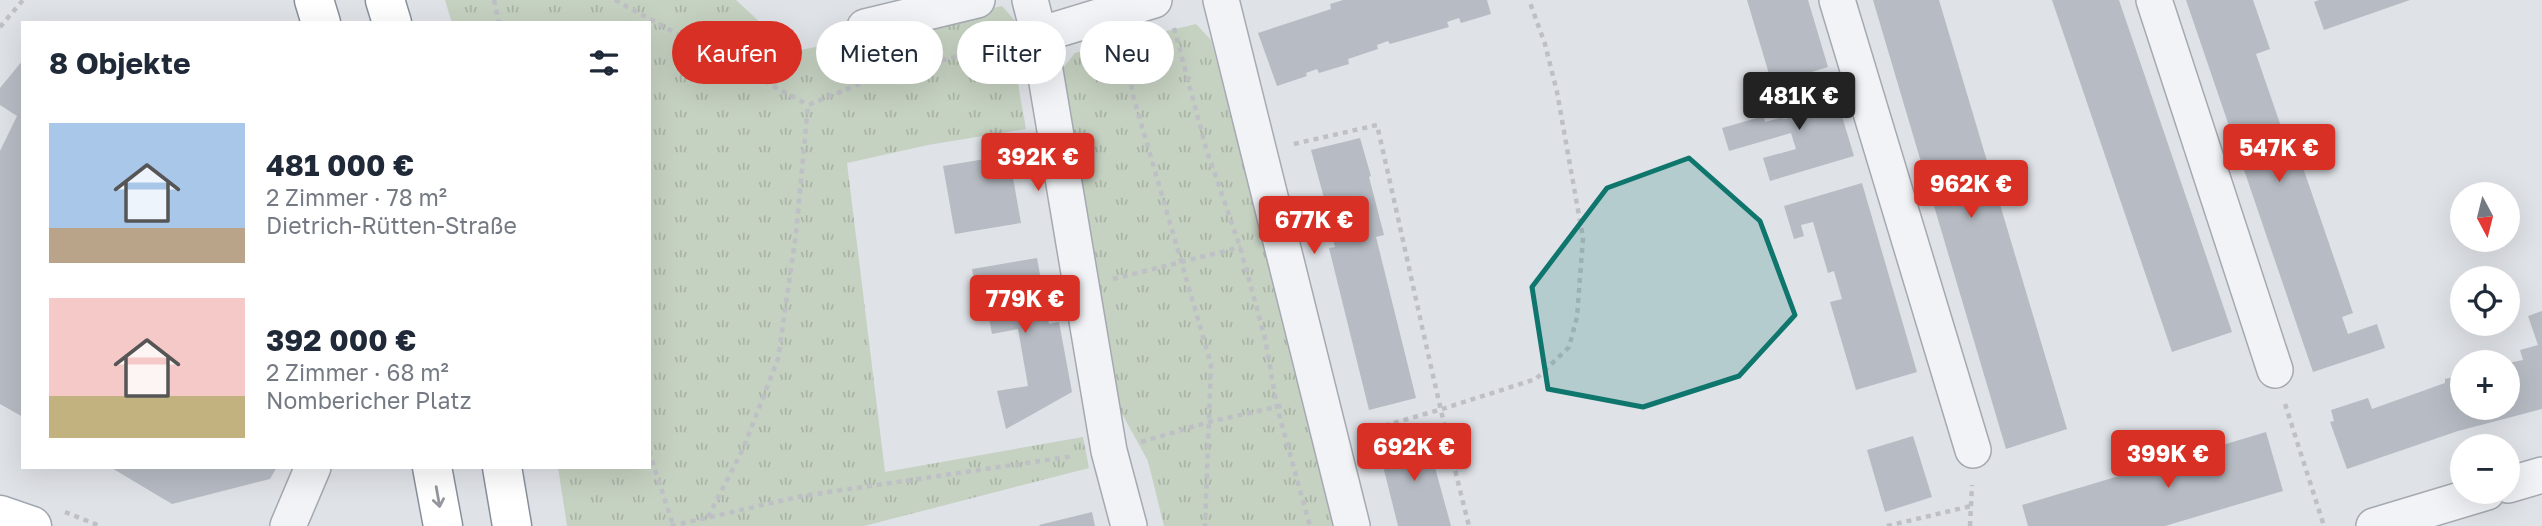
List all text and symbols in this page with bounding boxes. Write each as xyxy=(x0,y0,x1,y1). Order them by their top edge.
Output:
chip: Kaufen xyxy=(672,21,802,84)
chip: Mieten xyxy=(816,21,943,84)
chip: Filter xyxy=(957,21,1066,84)
chip: Neu xyxy=(1080,21,1174,84)
icon: filters xyxy=(585,44,623,82)
text: 8 Objekte xyxy=(49,45,191,81)
pin: 481K € xyxy=(1742,72,1856,132)
text: 481K € xyxy=(1759,81,1839,109)
pin: 547K € xyxy=(2222,124,2336,184)
text: 547K € xyxy=(2239,133,2319,161)
pin: 392K € xyxy=(981,134,1095,193)
text: 392K € xyxy=(997,142,1079,170)
text: 481 000 € xyxy=(266,147,414,183)
icon: home xyxy=(105,151,189,235)
pin: 962K € xyxy=(1914,160,2028,220)
text: 962K € xyxy=(1930,169,2012,197)
north arrow xyxy=(2450,182,2520,252)
map controls xyxy=(2450,182,2520,504)
text: 2 Zimmer · 78 m² xyxy=(266,183,447,211)
pin: 677K € xyxy=(1257,196,1371,256)
text: 677K € xyxy=(1275,205,1353,233)
text: Dietrich-Rütten-Straße xyxy=(266,211,517,239)
button: locate xyxy=(2450,266,2520,336)
pin: 779K € xyxy=(968,276,1082,335)
text: 779K € xyxy=(986,284,1064,312)
text: 392 000 € xyxy=(266,322,416,358)
icon: home xyxy=(105,326,189,410)
button: + xyxy=(2450,350,2520,420)
text: 2 Zimmer · 68 m² xyxy=(266,358,449,386)
text: Nombericher Platz xyxy=(266,386,472,414)
pin: 692K € xyxy=(1357,424,1471,483)
pin: 399K € xyxy=(2111,430,2225,490)
text: 692K € xyxy=(1373,432,1455,460)
button: − xyxy=(2450,434,2520,504)
text: 399K € xyxy=(2127,439,2209,467)
one-way arrow xyxy=(432,485,445,508)

